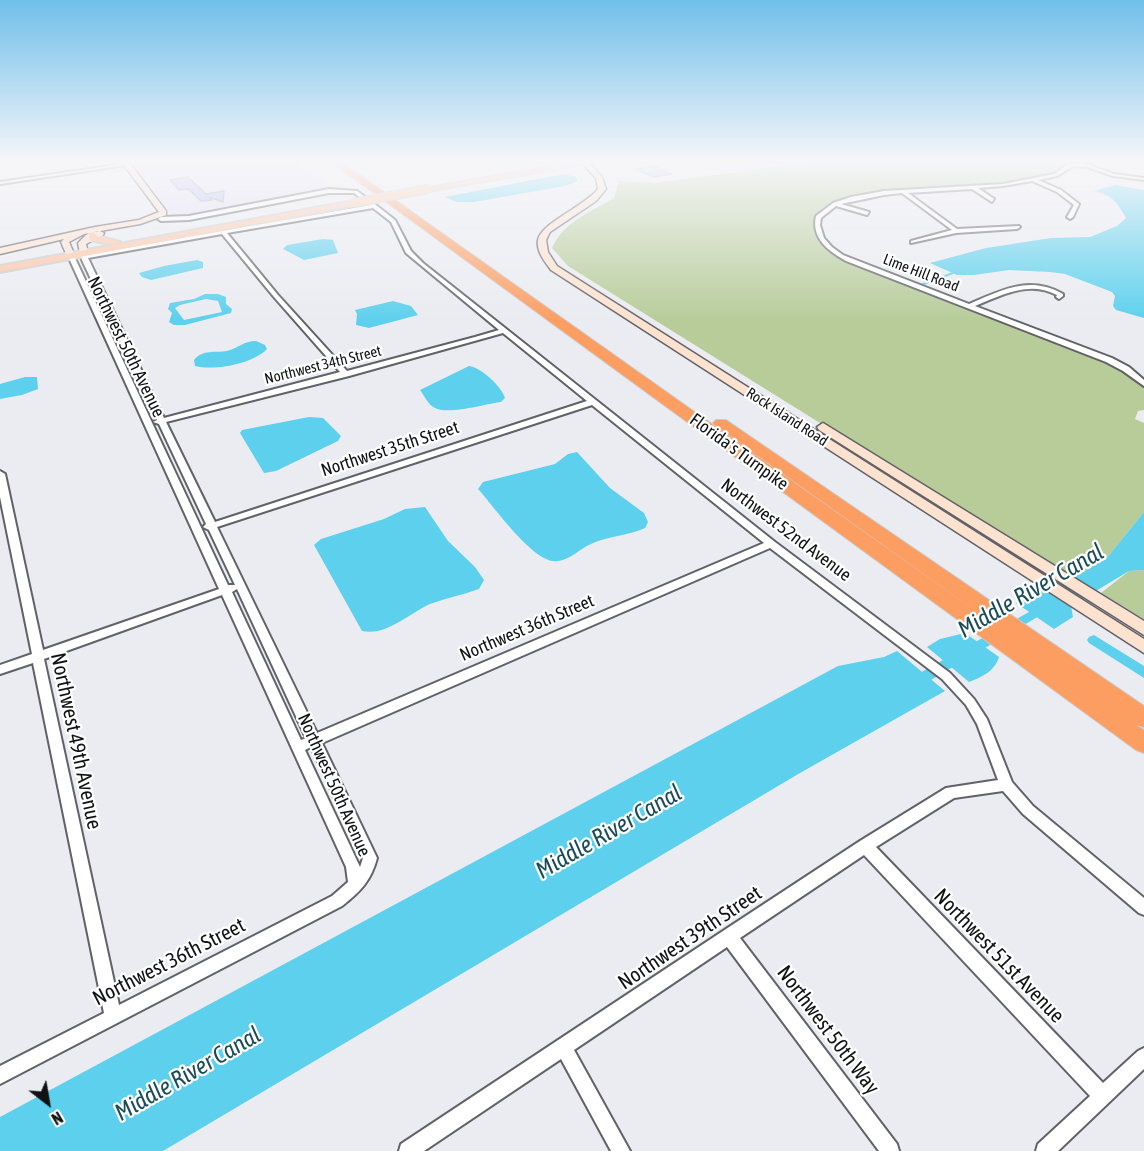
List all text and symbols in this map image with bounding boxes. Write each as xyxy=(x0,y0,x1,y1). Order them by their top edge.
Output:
street label: Lime Hill Road xyxy=(881,250,961,296)
street label: Northwest 50th Avenue xyxy=(83,273,169,421)
street label: Northwest 34th Street xyxy=(263,342,383,388)
street label: Rock Island Road xyxy=(743,384,831,450)
street label: Florida's Turnpike xyxy=(685,409,793,495)
street label: Northwest 35th Street xyxy=(318,417,462,481)
street label: Northwest 52nd Avenue xyxy=(717,474,855,586)
water label: Middle River Canal xyxy=(953,538,1109,644)
street label: Northwest 36th Street xyxy=(457,590,597,666)
street label: Northwest 49th Avenue xyxy=(45,651,107,831)
street label: Northwest 50th Avenue xyxy=(293,710,375,860)
water label: Middle River Canal xyxy=(531,779,687,885)
street label: Northwest 39th Street xyxy=(613,881,767,995)
street label: Northwest 51st Avenue xyxy=(928,884,1070,1028)
street label: Northwest 36th Street xyxy=(89,913,249,1011)
street label: Northwest 50th Way xyxy=(771,961,885,1099)
water label: Middle River Canal xyxy=(110,1021,266,1127)
north arrow xyxy=(18,1073,78,1133)
text: N xyxy=(49,1108,66,1129)

